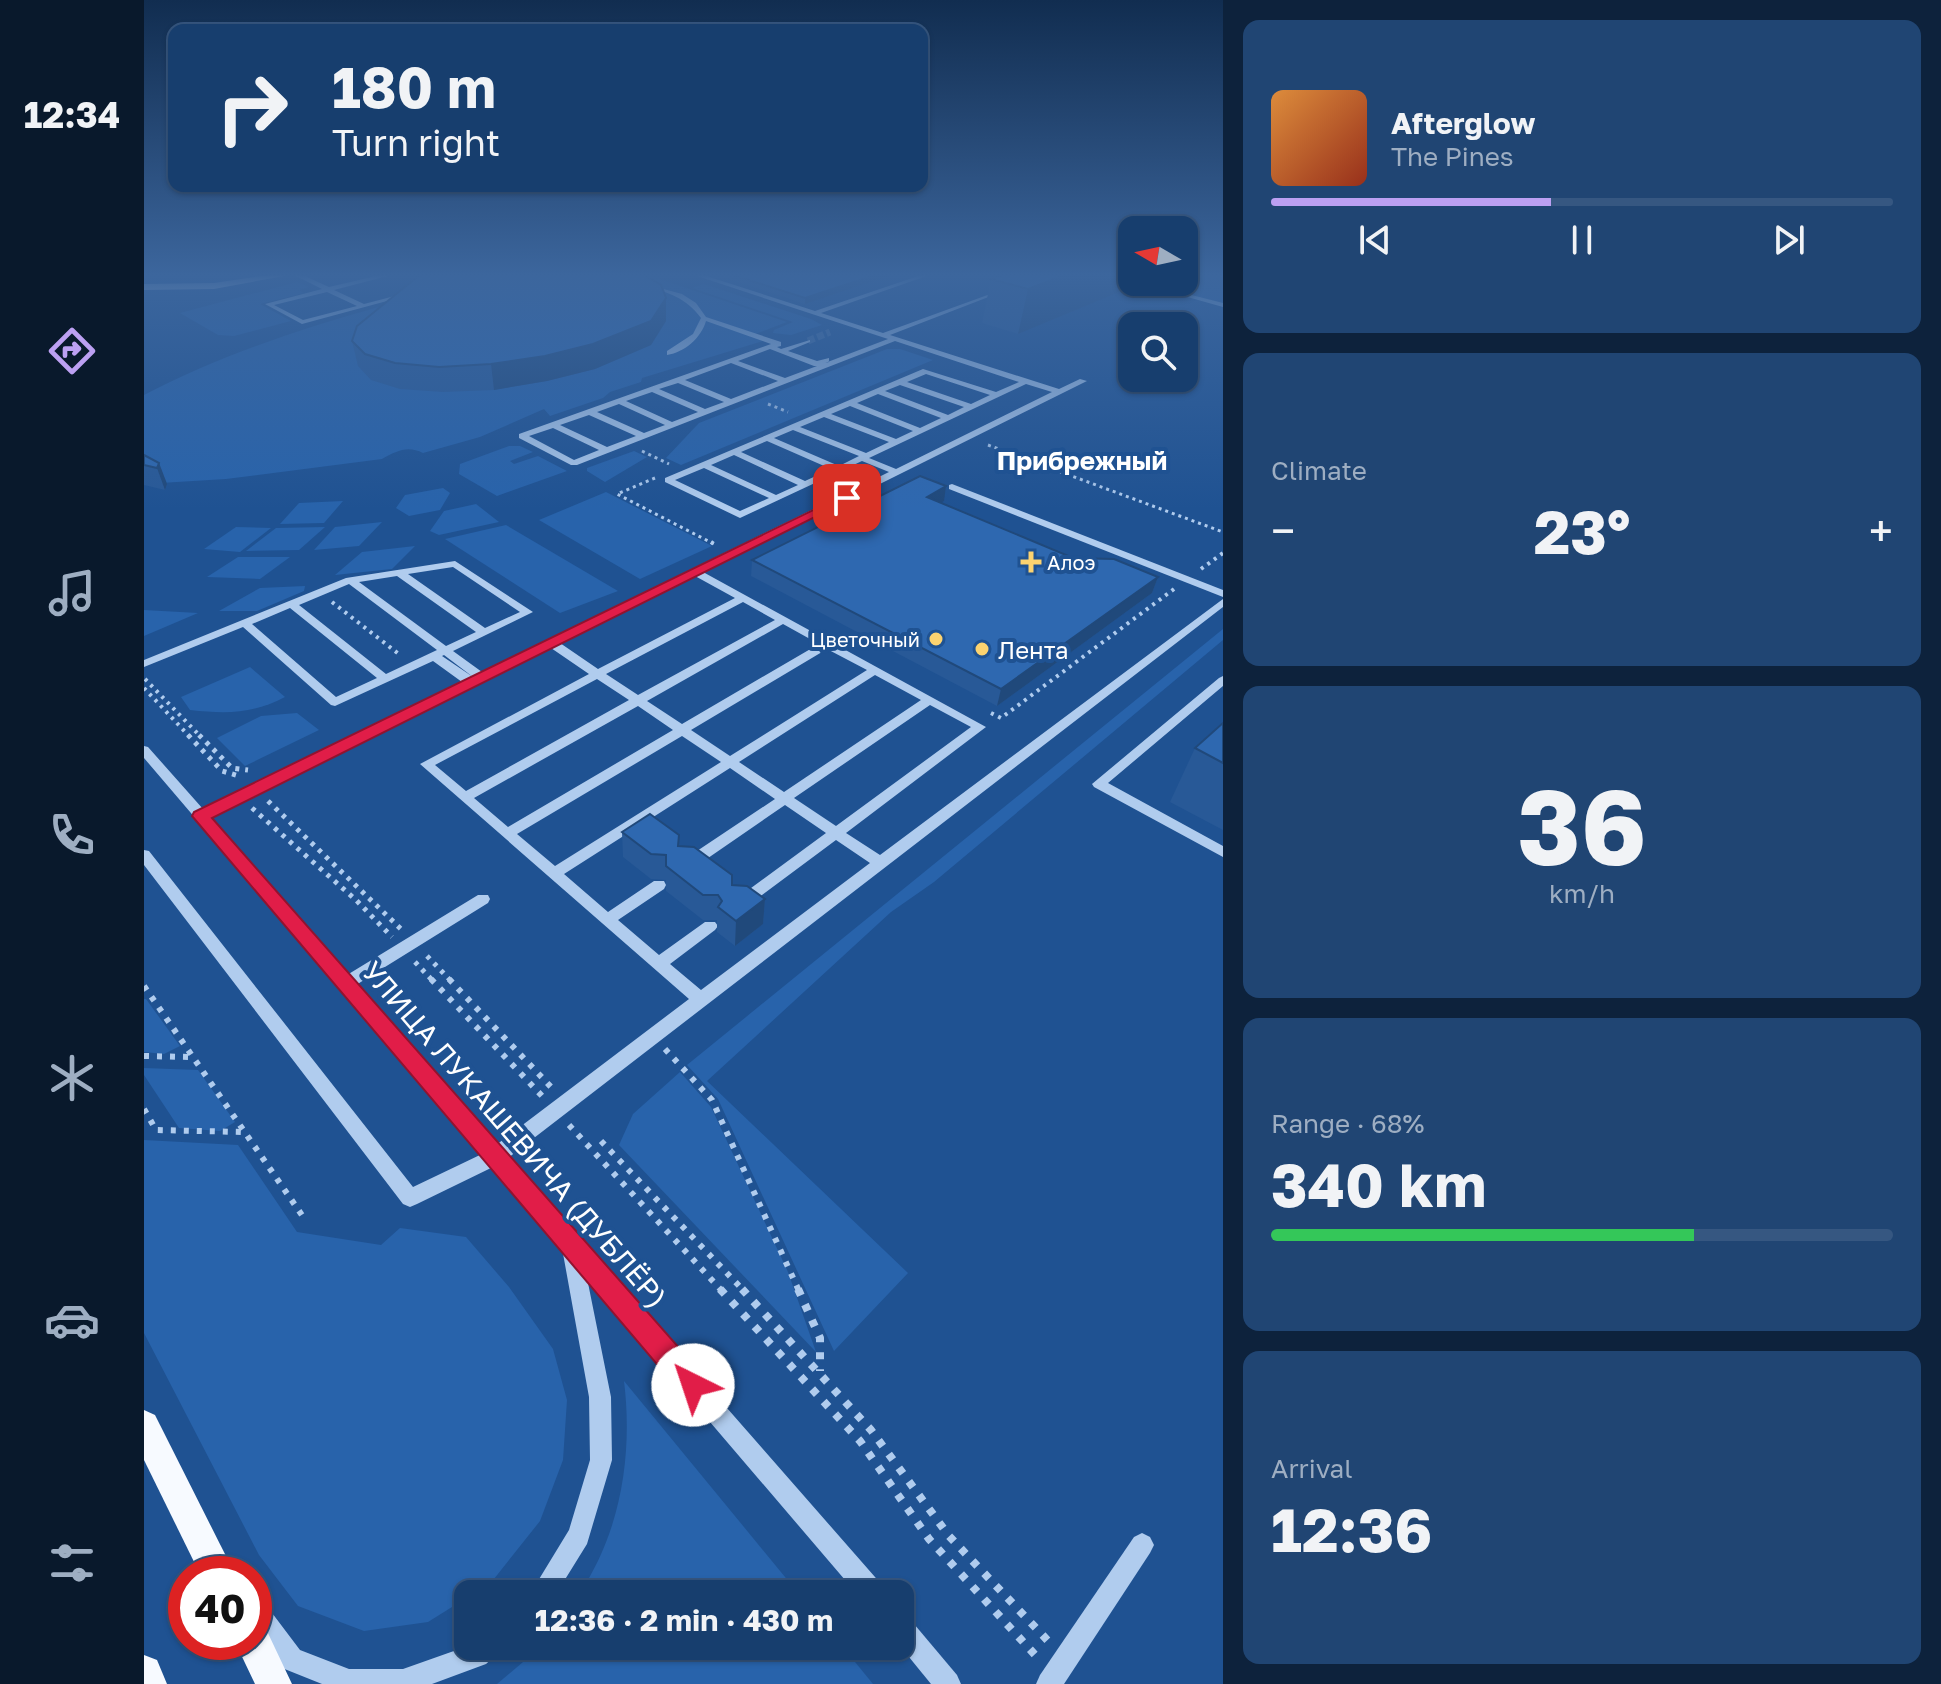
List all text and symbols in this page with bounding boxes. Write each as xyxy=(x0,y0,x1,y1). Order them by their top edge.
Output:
text: 180 m xyxy=(332,53,496,120)
icon: right xyxy=(200,56,304,160)
text: 12:34 xyxy=(24,93,120,136)
text: Afterglow xyxy=(1391,105,1535,141)
text: Turn right xyxy=(332,121,500,164)
text: The Pines xyxy=(1391,141,1514,172)
north arrow xyxy=(1118,216,1198,296)
map controls xyxy=(1118,216,1198,392)
icon: previous xyxy=(1353,218,1397,262)
icon: pause xyxy=(1560,218,1604,262)
icon: next xyxy=(1767,218,1811,262)
button: search xyxy=(1118,312,1198,392)
icon: directions xyxy=(44,323,100,379)
district label: Прибрежный xyxy=(997,445,1167,476)
text: Climate xyxy=(1271,455,1367,486)
pin xyxy=(813,464,881,532)
icon: arrive xyxy=(825,476,869,520)
text: 23° xyxy=(1534,495,1630,567)
text: − xyxy=(1271,504,1295,557)
text: + xyxy=(1869,504,1893,557)
place label: Алоэ xyxy=(1047,550,1095,574)
marker: Алоэ xyxy=(1022,553,1040,571)
icon: music xyxy=(44,565,100,621)
place label: Цветочный xyxy=(810,627,920,651)
marker: Цветочный xyxy=(927,630,945,648)
place label: Лента xyxy=(998,635,1069,664)
marker: Лента xyxy=(973,640,991,658)
text: 36 xyxy=(1517,763,1647,888)
icon: phone xyxy=(44,807,100,863)
text: km/h xyxy=(1549,878,1615,909)
street label: УЛИЦА ЛУКАШЕВИЧА (ДУБЛЁР) xyxy=(356,955,674,1313)
icon: climate xyxy=(44,1050,100,1106)
text: Range · 68% xyxy=(1271,1108,1424,1139)
text: 340 km xyxy=(1271,1148,1486,1220)
icon: car xyxy=(44,1292,100,1348)
position arrow xyxy=(651,1343,735,1427)
text: Arrival xyxy=(1271,1453,1352,1484)
text: 12:36 xyxy=(1271,1493,1432,1565)
icon: filters xyxy=(44,1535,100,1591)
speed limit sign: 40 xyxy=(168,1556,272,1660)
text: 12:36 · 2 min · 430 m xyxy=(535,1602,833,1638)

